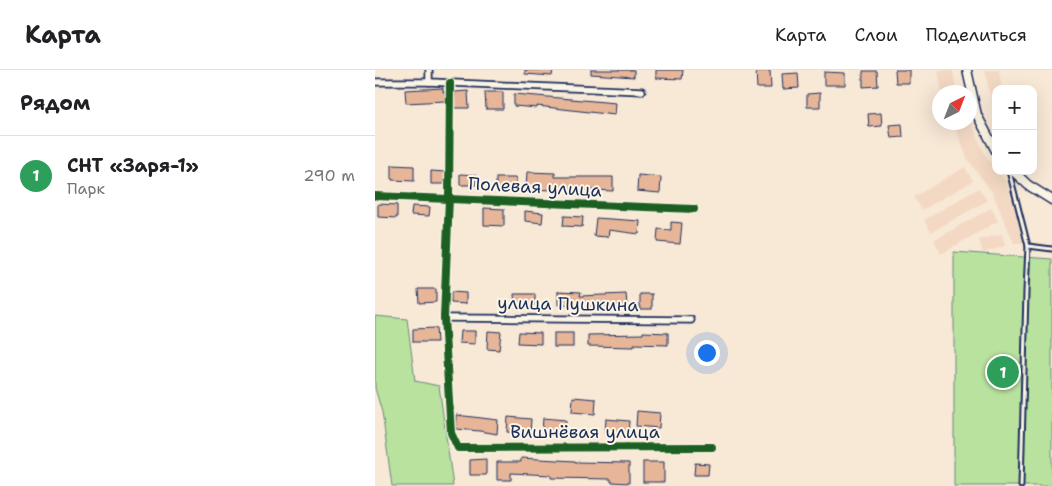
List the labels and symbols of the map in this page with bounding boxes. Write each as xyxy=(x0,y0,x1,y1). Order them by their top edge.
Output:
north arrow xyxy=(932,85,977,130)
street label: Полевая улица xyxy=(468,172,602,202)
street label: улица Пушкина xyxy=(497,291,639,317)
your location xyxy=(694,340,720,366)
pin: 1 xyxy=(987,353,1019,391)
street label: Вишнёвая улица xyxy=(510,420,660,444)

